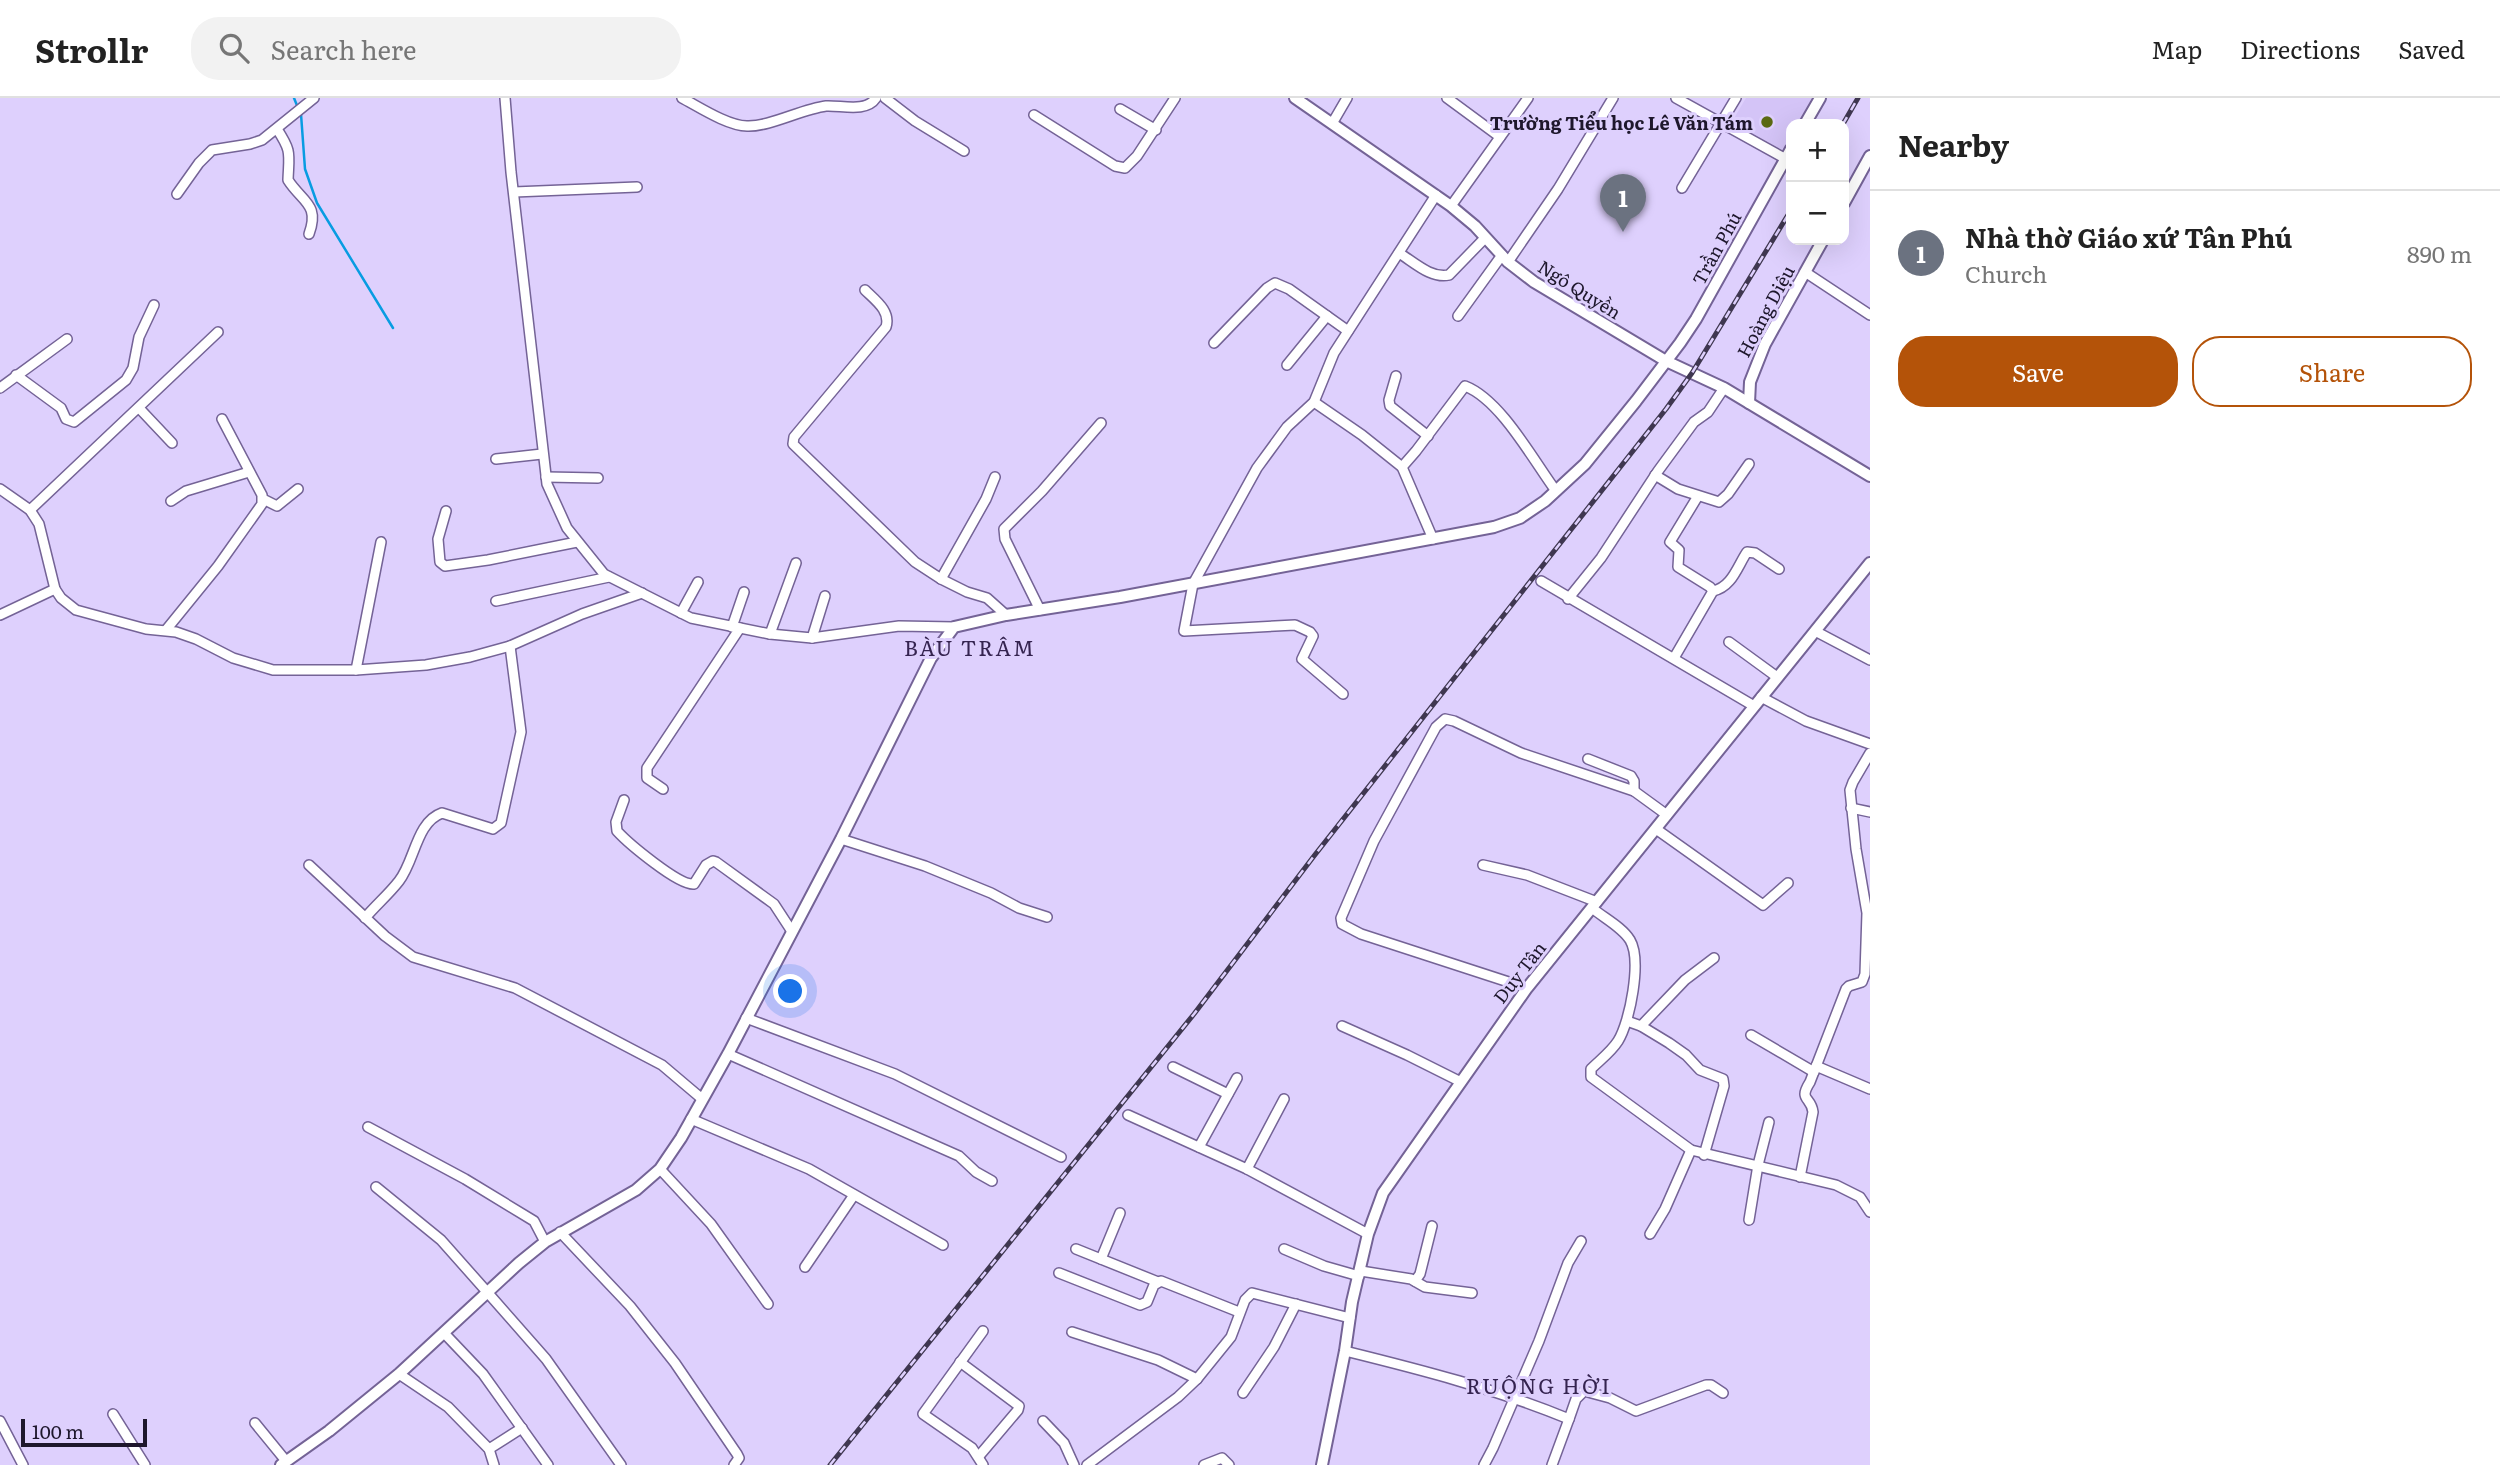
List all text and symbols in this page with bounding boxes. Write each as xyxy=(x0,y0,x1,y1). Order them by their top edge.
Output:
search box xyxy=(191,17,681,80)
text: Strollr xyxy=(35,24,149,73)
icon: search xyxy=(215,29,253,67)
text: Search here xyxy=(271,29,416,68)
text: Map xyxy=(2151,31,2202,66)
text: Directions xyxy=(2240,31,2360,66)
text: Saved xyxy=(2398,31,2465,66)
place label: Trường Tiểu học Lê Văn Tám xyxy=(1490,109,1753,136)
marker: Trường Tiểu học Lê Văn Tám xyxy=(1759,114,1775,130)
map controls xyxy=(1786,119,1849,245)
button: + xyxy=(1786,119,1849,182)
text: Nearby xyxy=(1898,122,2009,166)
pin: 1 xyxy=(1600,174,1646,232)
button: − xyxy=(1786,182,1849,245)
street label: Trần Phú xyxy=(1685,206,1747,290)
text: Nhà thờ Giáo xứ Tân Phú xyxy=(1965,217,2292,256)
text: 1 xyxy=(1916,236,1926,270)
text: 890 m xyxy=(2407,236,2472,270)
street label: Ngô Quyền xyxy=(1533,253,1627,325)
text: Church xyxy=(1965,256,2047,290)
street label: Hoàng Diệu xyxy=(1729,260,1801,362)
button: Save xyxy=(1898,336,2178,407)
button: Share xyxy=(2192,336,2472,407)
district label: BÀU TRÂM xyxy=(904,631,1036,662)
street label: Duy Tân xyxy=(1486,935,1552,1009)
your location xyxy=(773,974,807,1008)
district label: RUỘNG HỜI xyxy=(1466,1369,1612,1400)
scale bar xyxy=(21,1416,147,1448)
text: 100 m xyxy=(32,1417,84,1445)

